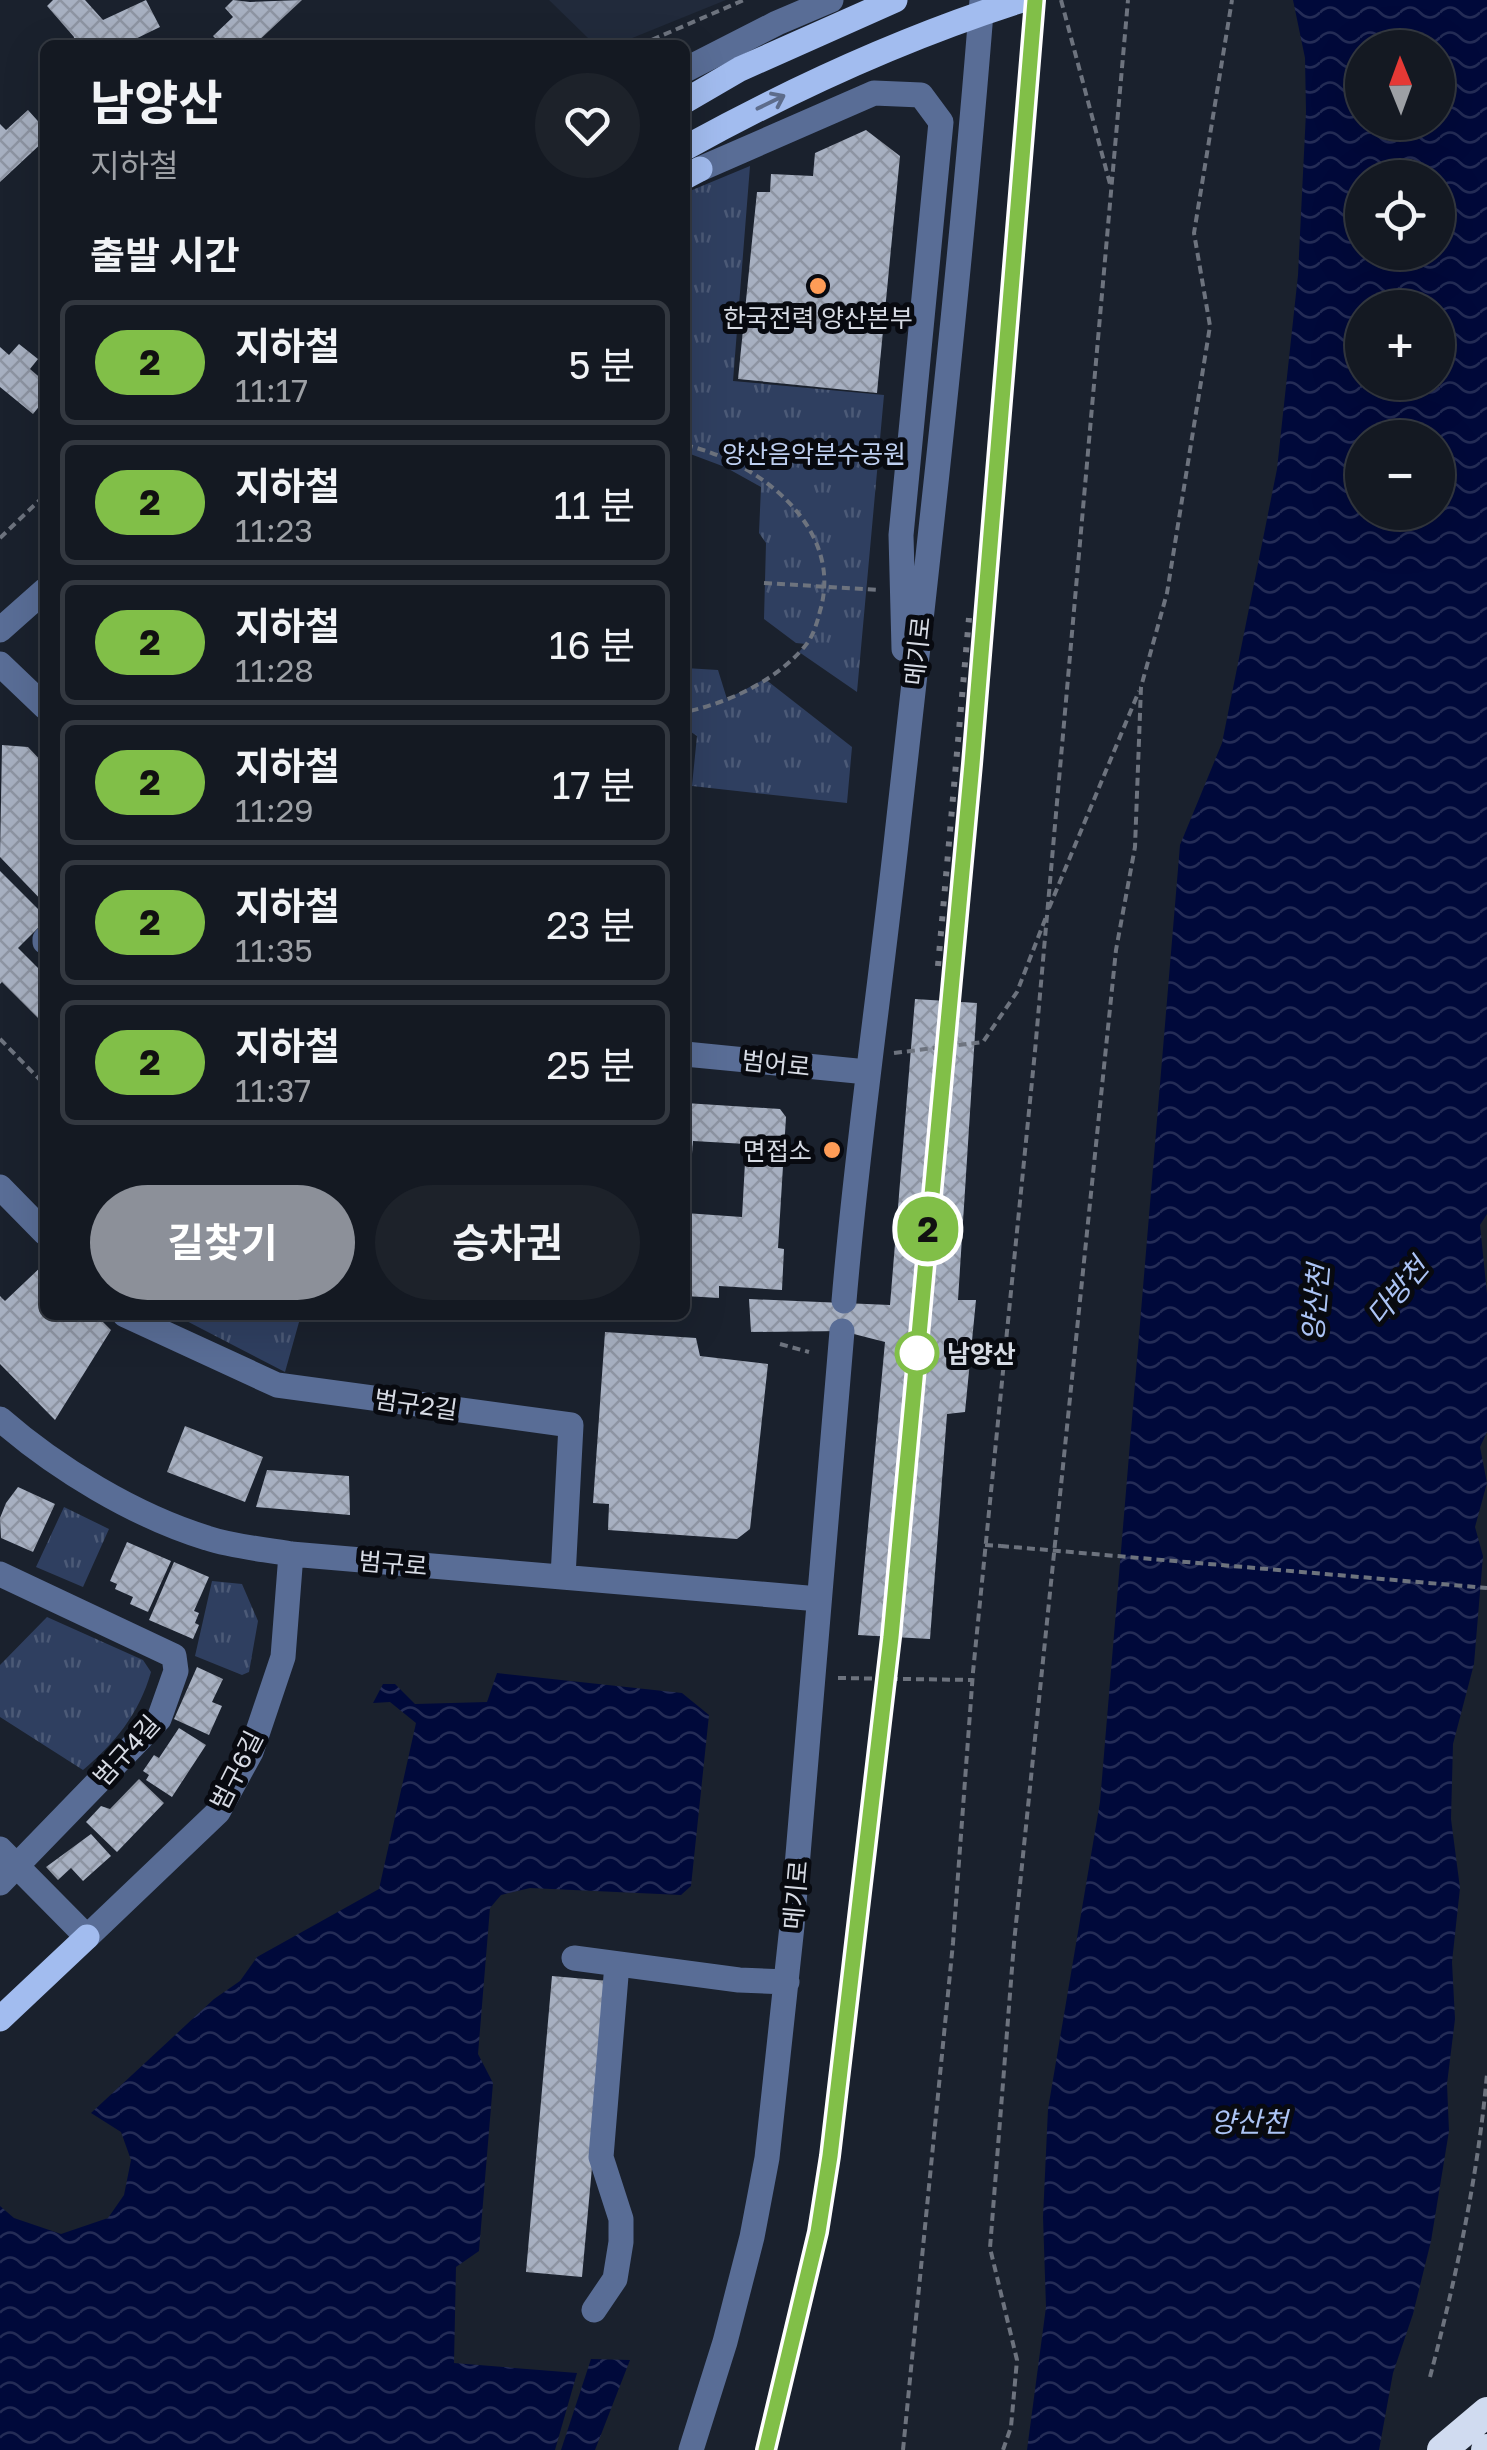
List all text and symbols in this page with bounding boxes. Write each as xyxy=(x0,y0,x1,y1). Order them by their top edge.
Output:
north arrow xyxy=(1345,30,1455,140)
map controls xyxy=(1345,30,1455,530)
text: 남양산 xyxy=(90,73,222,131)
button: heart xyxy=(535,73,640,178)
one-way arrow xyxy=(755,92,785,111)
text: 지하철 xyxy=(90,146,178,184)
button: locate xyxy=(1345,160,1455,270)
text: 출발 시간 xyxy=(90,232,239,277)
marker: 한국전력 양산본부 xyxy=(807,275,829,297)
button: + xyxy=(1345,290,1455,400)
place label: 한국전력 양산본부 xyxy=(723,302,913,333)
text: 지하철 xyxy=(235,323,340,368)
text: 2 xyxy=(139,341,161,383)
text: 5 분 xyxy=(568,342,635,387)
text: 11:17 xyxy=(235,371,308,409)
button: − xyxy=(1345,420,1455,530)
park label: 양산음악분수공원 xyxy=(722,438,906,469)
text: 지하철 xyxy=(235,463,340,508)
text: 2 xyxy=(139,481,161,523)
text: 11 분 xyxy=(554,482,635,527)
text: 11:23 xyxy=(235,511,313,549)
text: 지하철 xyxy=(235,603,340,648)
street label: 메기로 xyxy=(898,615,936,687)
text: 2 xyxy=(139,621,161,663)
text: 16 분 xyxy=(549,622,635,667)
text: 11:28 xyxy=(235,651,314,689)
text: 지하철 xyxy=(235,743,340,788)
text: 2 xyxy=(139,761,161,803)
text: 17 분 xyxy=(552,762,635,807)
text: 11:29 xyxy=(235,791,314,829)
text: 지하철 xyxy=(235,883,340,928)
text: 2 xyxy=(139,901,161,943)
text: 23 분 xyxy=(546,902,635,947)
text: 11:35 xyxy=(235,931,313,969)
text: 지하철 xyxy=(235,1023,340,1068)
text: 2 xyxy=(139,1041,161,1083)
text: 25 분 xyxy=(546,1042,635,1087)
street label: 범어로 xyxy=(740,1044,812,1082)
text: 11:37 xyxy=(235,1071,311,1109)
place label: 면접소 xyxy=(743,1135,812,1166)
marker: 면접소 xyxy=(821,1139,843,1161)
button: 길찾기 xyxy=(90,1185,355,1300)
button: 승차권 xyxy=(375,1185,640,1300)
line badge: 2 xyxy=(896,1196,960,1262)
text: 2 xyxy=(917,1208,939,1250)
water label: 다방천 xyxy=(1360,1248,1437,1331)
water label: 양산천 xyxy=(1295,1260,1335,1343)
marker: 남양산 xyxy=(896,1332,938,1374)
place label: 남양산 xyxy=(947,1338,1016,1369)
street label: 범구2길 xyxy=(372,1383,460,1425)
street label: 범구로 xyxy=(357,1545,429,1581)
street label: 범구4길 xyxy=(86,1708,166,1792)
street label: 범구6길 xyxy=(203,1725,269,1815)
street label: 메기로 xyxy=(777,1859,813,1931)
water label: 양산천 xyxy=(1210,2105,1291,2138)

